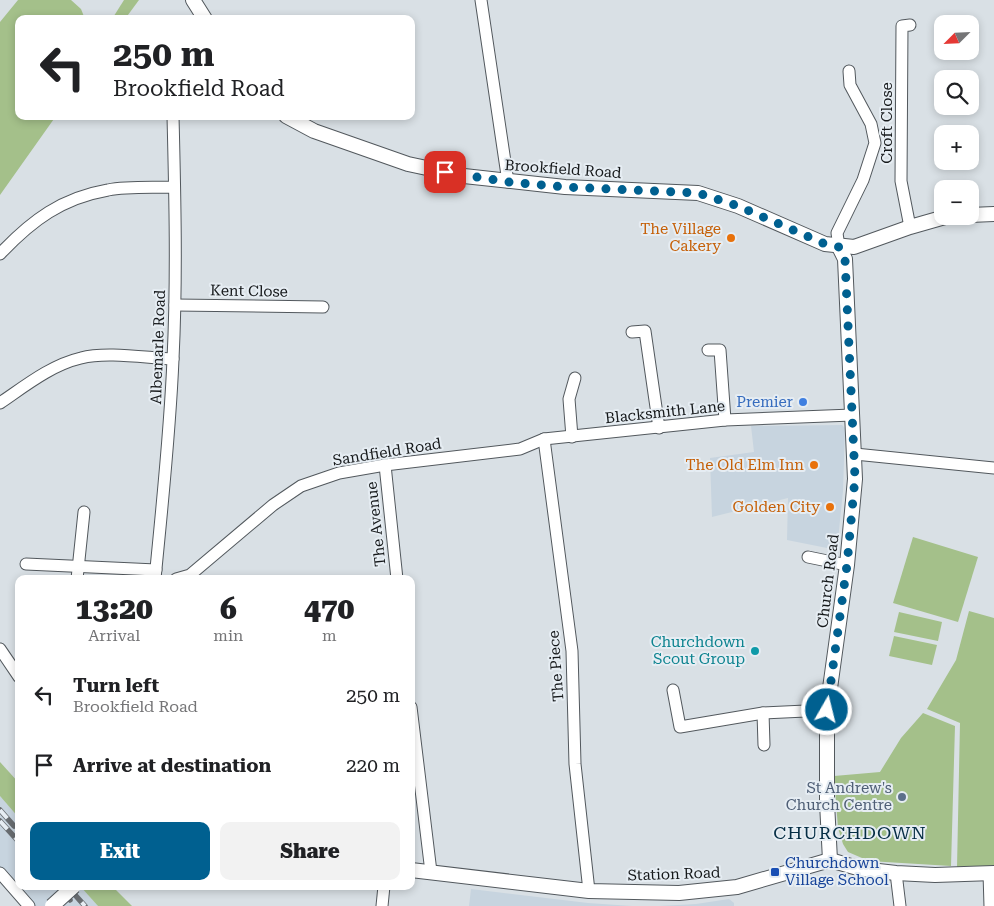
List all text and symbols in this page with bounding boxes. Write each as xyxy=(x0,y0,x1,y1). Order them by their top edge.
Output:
north arrow xyxy=(934,15,979,60)
map controls xyxy=(934,15,979,225)
text: 250 m xyxy=(113,34,214,75)
icon: left xyxy=(30,35,95,100)
button: search xyxy=(934,70,979,115)
text: Brookfield Road xyxy=(113,76,285,101)
street label: Croft Close xyxy=(878,82,896,164)
button: + xyxy=(934,125,979,170)
pin xyxy=(424,151,466,193)
street label: Brookfield Road xyxy=(504,156,622,182)
icon: arrive xyxy=(431,158,459,186)
button: − xyxy=(934,180,979,225)
place label: The Village Cakery xyxy=(640,220,721,255)
marker: The Village Cakery xyxy=(725,232,737,244)
street label: Kent Close xyxy=(210,281,288,301)
street label: Albemarle Road xyxy=(147,289,169,405)
place label: Premier xyxy=(736,393,793,411)
marker: Premier xyxy=(797,396,809,408)
street label: Blacksmith Lane xyxy=(604,397,726,427)
street label: Sandfield Road xyxy=(331,434,443,469)
place label: The Old Elm Inn xyxy=(686,456,804,474)
marker: The Old Elm Inn xyxy=(808,459,820,471)
street label: The Avenue xyxy=(363,481,389,567)
place label: Golden City xyxy=(733,498,820,516)
marker: Golden City xyxy=(824,501,836,513)
street label: Church Road xyxy=(813,533,843,629)
text: 13:20 xyxy=(76,591,153,626)
text: 6 xyxy=(220,591,237,626)
text: 470 xyxy=(304,591,354,626)
text: Arrival xyxy=(88,626,140,645)
text: min xyxy=(213,626,243,645)
text: m xyxy=(322,626,336,645)
street label: The Piece xyxy=(545,630,567,702)
place label: Churchdown Scout Group xyxy=(651,633,745,668)
marker: Churchdown Scout Group xyxy=(749,645,761,657)
text: Turn left xyxy=(73,674,159,697)
icon: left xyxy=(30,681,58,709)
position arrow xyxy=(800,683,852,735)
text: 250 m xyxy=(346,684,400,707)
text: Brookfield Road xyxy=(73,697,198,716)
icon: arrive xyxy=(30,751,58,779)
text: Arrive at destination xyxy=(73,754,271,777)
text: 220 m xyxy=(346,754,400,777)
place label: St Andrew's Church Centre xyxy=(786,779,892,814)
marker: St Andrew's Church Centre xyxy=(896,791,908,803)
button: Exit xyxy=(30,822,210,880)
button: Share xyxy=(220,822,400,880)
district label: CHURCHDOWN xyxy=(773,822,927,843)
place label: Churchdown Village School xyxy=(785,854,889,889)
street label: Station Road xyxy=(627,863,721,885)
marker: Churchdown Village School xyxy=(769,866,781,878)

